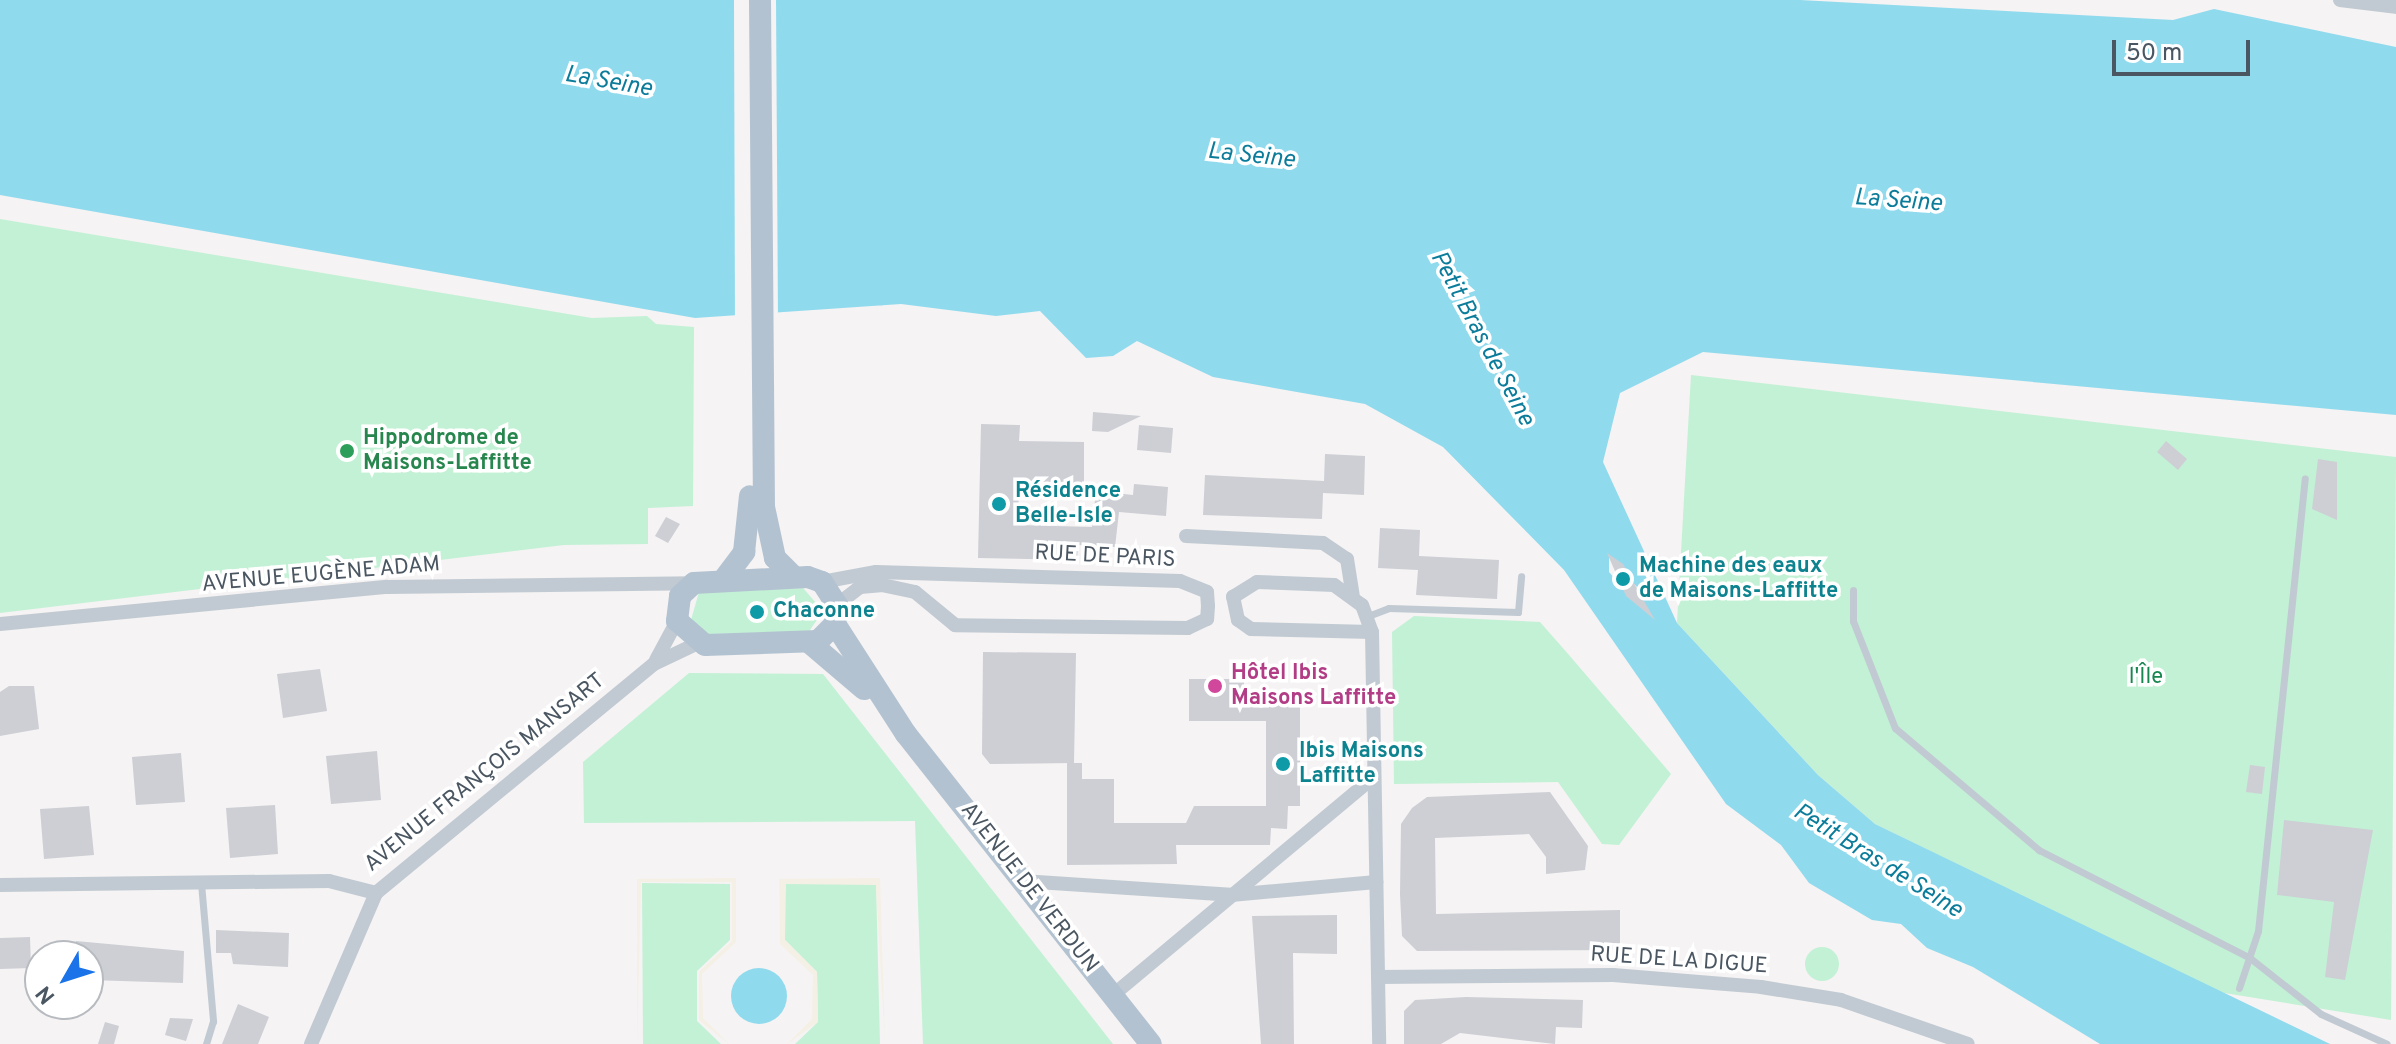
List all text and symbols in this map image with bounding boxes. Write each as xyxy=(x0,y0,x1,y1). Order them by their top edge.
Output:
scale bar xyxy=(2116,24,2254,74)
text: 50 m xyxy=(2126,39,2182,69)
water label: La Seine xyxy=(562,61,654,105)
water label: La Seine xyxy=(1206,138,1296,176)
water label: La Seine xyxy=(1853,185,1943,219)
water label: Petit Bras de Seine xyxy=(1423,247,1539,431)
place label: Hippodrome de Maisons-Laffitte xyxy=(363,425,532,476)
marker: Hippodrome de Maisons-Laffitte xyxy=(338,442,356,460)
place label: Résidence Belle-Isle xyxy=(1015,478,1121,530)
marker: Résidence Belle-Isle xyxy=(990,495,1008,513)
street label: RUE DE PARIS xyxy=(1034,540,1176,574)
street label: AVENUE EUGÈNE ADAM xyxy=(200,551,442,599)
place label: Machine des eaux de Maisons-Laffitte xyxy=(1639,553,1838,604)
marker: Machine des eaux de Maisons-Laffitte xyxy=(1614,570,1632,588)
place label: Chaconne xyxy=(773,599,875,625)
marker: Chaconne xyxy=(748,603,766,621)
place label: Hôtel Ibis Maisons Laffitte xyxy=(1231,660,1396,712)
park label: l'Île xyxy=(2129,665,2163,691)
street label: AVENUE FRANÇOIS MANSART xyxy=(360,668,610,878)
marker: Hôtel Ibis Maisons Laffitte xyxy=(1206,677,1224,695)
place label: Ibis Maisons Laffitte xyxy=(1299,738,1424,790)
marker: Ibis Maisons Laffitte xyxy=(1274,755,1292,773)
street label: AVENUE DE VERDUN xyxy=(954,797,1104,979)
water label: Petit Bras de Seine xyxy=(1787,798,1967,926)
north arrow xyxy=(24,940,104,1020)
street label: RUE DE LA DIGUE xyxy=(1589,942,1769,980)
text: N xyxy=(31,980,62,1009)

